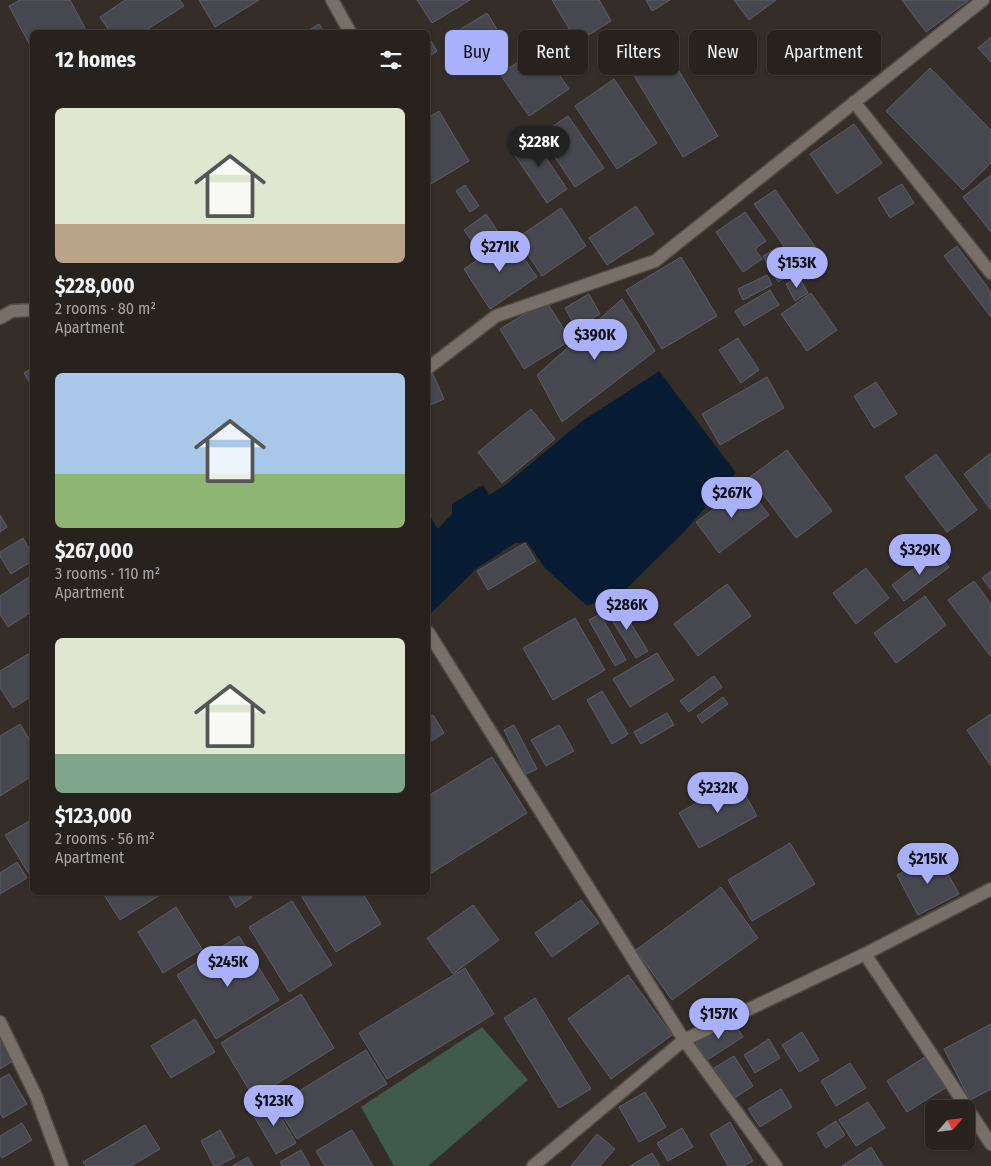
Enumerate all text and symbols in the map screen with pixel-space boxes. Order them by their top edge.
chip: Buy [445,30,508,75]
chip: Rent [518,30,588,75]
chip: Filters [598,30,679,75]
chip: New [689,30,757,75]
chip: Apartment [767,30,881,75]
icon: filters [377,46,405,74]
text: 12 homes [55,47,136,73]
pin: $228K [504,126,574,168]
text: $228K [519,132,559,151]
icon: home [185,141,275,231]
pin: $271K [465,230,535,273]
text: $271K [481,237,519,256]
pin: $153K [762,246,832,289]
text: $153K [778,253,816,272]
text: $228,000 [55,273,135,299]
text: 2 rooms · 80 m² [55,299,156,318]
text: Apartment [55,318,124,337]
pin: $390K [560,318,630,361]
text: $390K [574,325,616,344]
icon: home [185,406,275,496]
pin: $267K [697,476,767,519]
text: $267K [712,483,752,502]
pin: $329K [885,534,955,576]
text: $267,000 [55,538,133,564]
text: $329K [900,540,940,559]
text: 3 rooms · 110 m² [55,564,160,583]
text: Apartment [55,583,124,602]
pin: $286K [592,588,662,631]
text: $286K [606,595,648,614]
icon: home [185,671,275,761]
pin: $232K [683,772,753,814]
text: $232K [698,778,738,797]
text: $123,000 [55,803,132,829]
text: 2 rooms · 56 m² [55,829,155,848]
pin: $215K [893,842,963,885]
text: Apartment [55,848,124,867]
text: $215K [909,849,947,868]
pin: $245K [193,946,263,988]
text: $245K [208,952,248,971]
pin: $157K [684,998,754,1040]
text: $157K [700,1004,738,1023]
pin: $123K [239,1084,309,1127]
text: $123K [255,1091,293,1110]
north arrow [925,1100,975,1150]
map controls [925,1100,975,1150]

